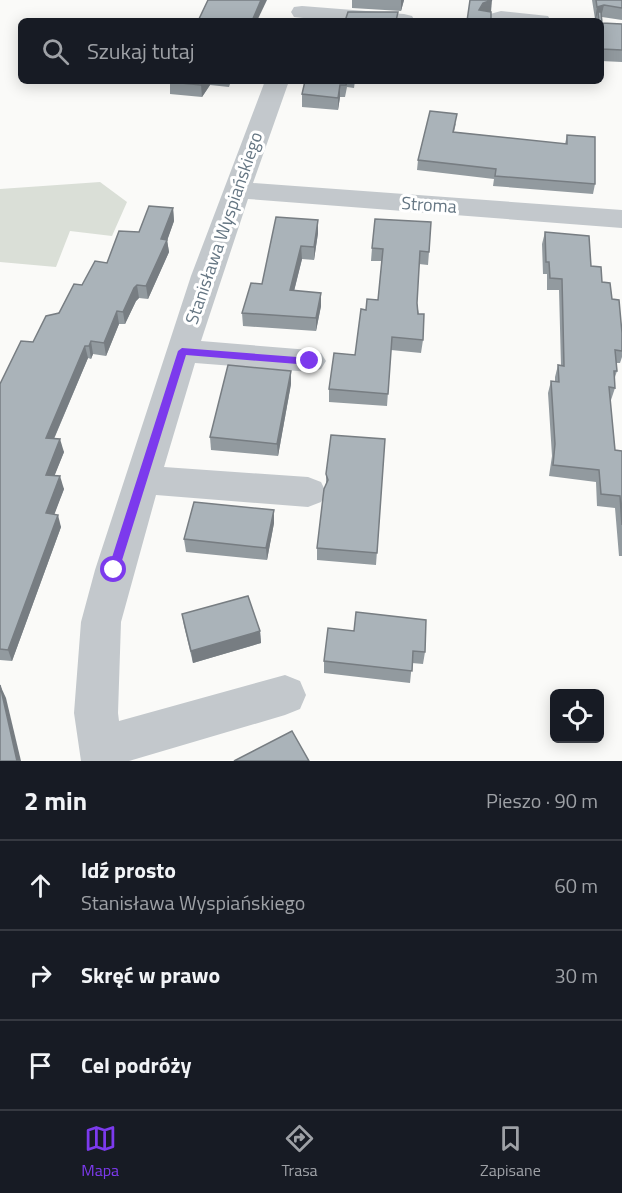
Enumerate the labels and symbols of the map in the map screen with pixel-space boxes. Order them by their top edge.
street label: Stanisława Wyspiańskiego [178,128,269,328]
street label: Stroma [400,189,458,220]
route end [296,347,322,373]
route start [100,556,126,582]

